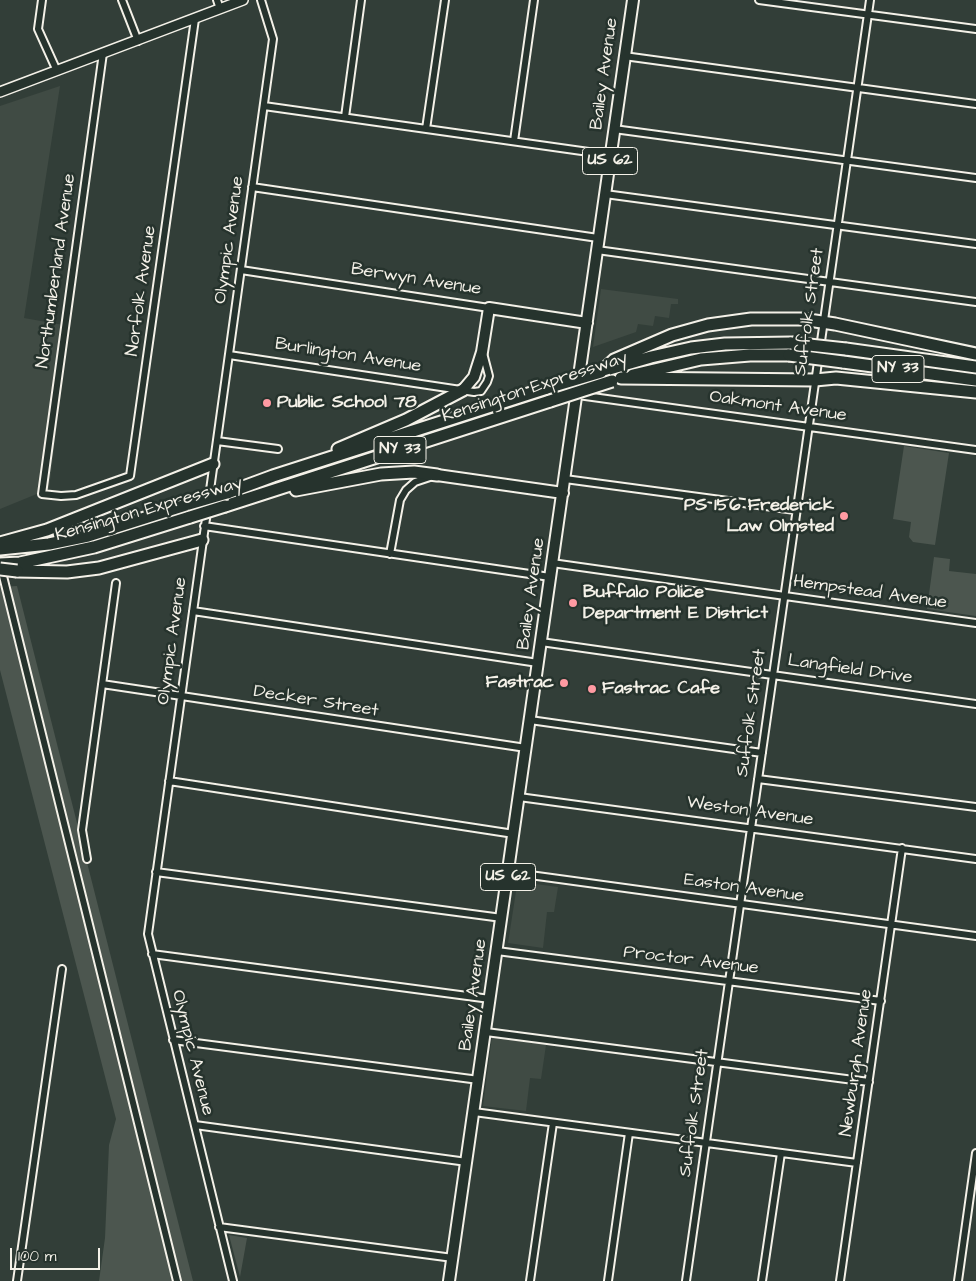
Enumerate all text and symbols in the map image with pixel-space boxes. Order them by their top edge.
street label: Bailey Avenue [586,17,624,131]
road number: US 62 [582,148,638,175]
street label: Northumberland Avenue [33,172,81,370]
street label: Olympic Avenue [210,175,250,305]
street label: Norfolk Avenue [122,224,162,358]
street label: Suffolk Street [790,247,830,377]
street label: Berwyn Avenue [349,259,483,301]
street label: Burlington Avenue [273,334,423,378]
street label: Kensington Expressway [440,348,630,428]
road number: NY 33 [872,356,924,382]
street label: Oakmont Avenue [708,387,848,427]
place label: Public School 78 [277,392,417,414]
marker: Public School 78 [261,397,273,409]
road number: NY 33 [374,436,426,464]
street label: Kensington Expressway [53,473,245,547]
place label: PS 156 Frederick Law Olmsted [684,495,834,538]
marker: PS 156 Frederick Law Olmsted [838,510,850,522]
street label: Bailey Avenue [513,537,551,651]
street label: Hempstead Avenue [792,572,948,614]
street label: Olympic Avenue [153,576,193,706]
place label: Buffalo Police Department E District [583,582,768,624]
marker: Buffalo Police Department E District [567,597,579,609]
street label: Suffolk Street [732,648,772,778]
street label: Langfield Drive [786,651,914,689]
place label: Fastrac [486,672,554,694]
marker: Fastrac [558,677,570,689]
place label: Fastrac Cafe [602,678,720,700]
street label: Decker Street [252,681,380,723]
marker: Fastrac Cafe [586,683,598,695]
street label: Weston Avenue [685,792,815,832]
road number: US 62 [480,864,536,890]
street label: Easton Avenue [683,870,805,908]
street label: Bailey Avenue [455,938,493,1052]
street label: Proctor Avenue [622,942,760,980]
street label: Olympic Avenue [166,988,218,1118]
street label: Newburgh Avenue [836,988,878,1138]
street label: Suffolk Street [675,1048,715,1178]
scale bar [12,1238,102,1270]
text: 100 m [18,1246,57,1267]

